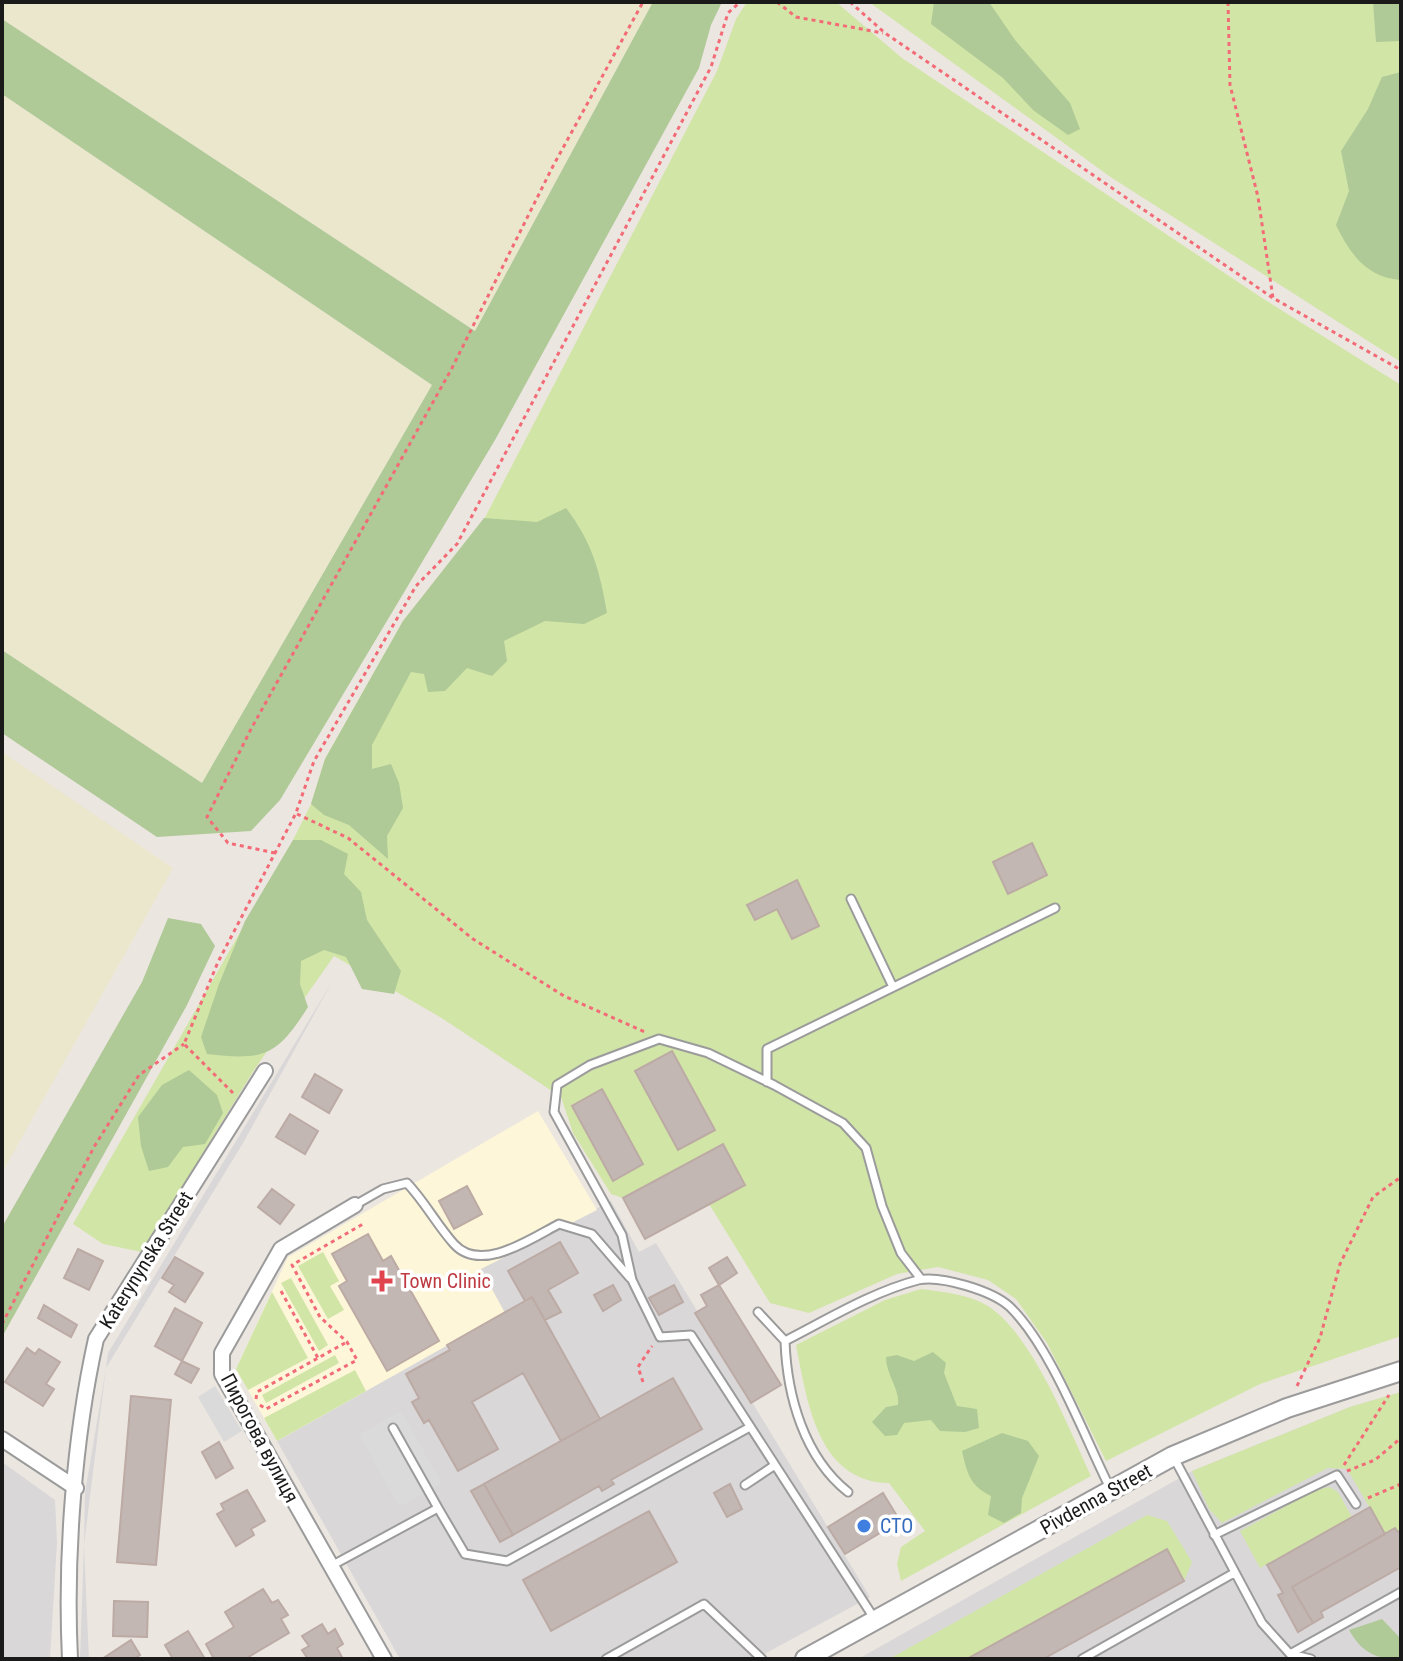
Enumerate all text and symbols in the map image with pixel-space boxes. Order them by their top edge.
street label: Katerynynska Street [94,1187,198,1333]
place label: Town Clinic [400,1269,491,1293]
marker: Town Clinic [371,1270,393,1292]
street label: Пирогова вулиця [216,1369,304,1507]
street label: Pivdenna Street [1036,1458,1156,1540]
place label: СТО [880,1514,913,1538]
marker: СТО [855,1517,873,1535]

